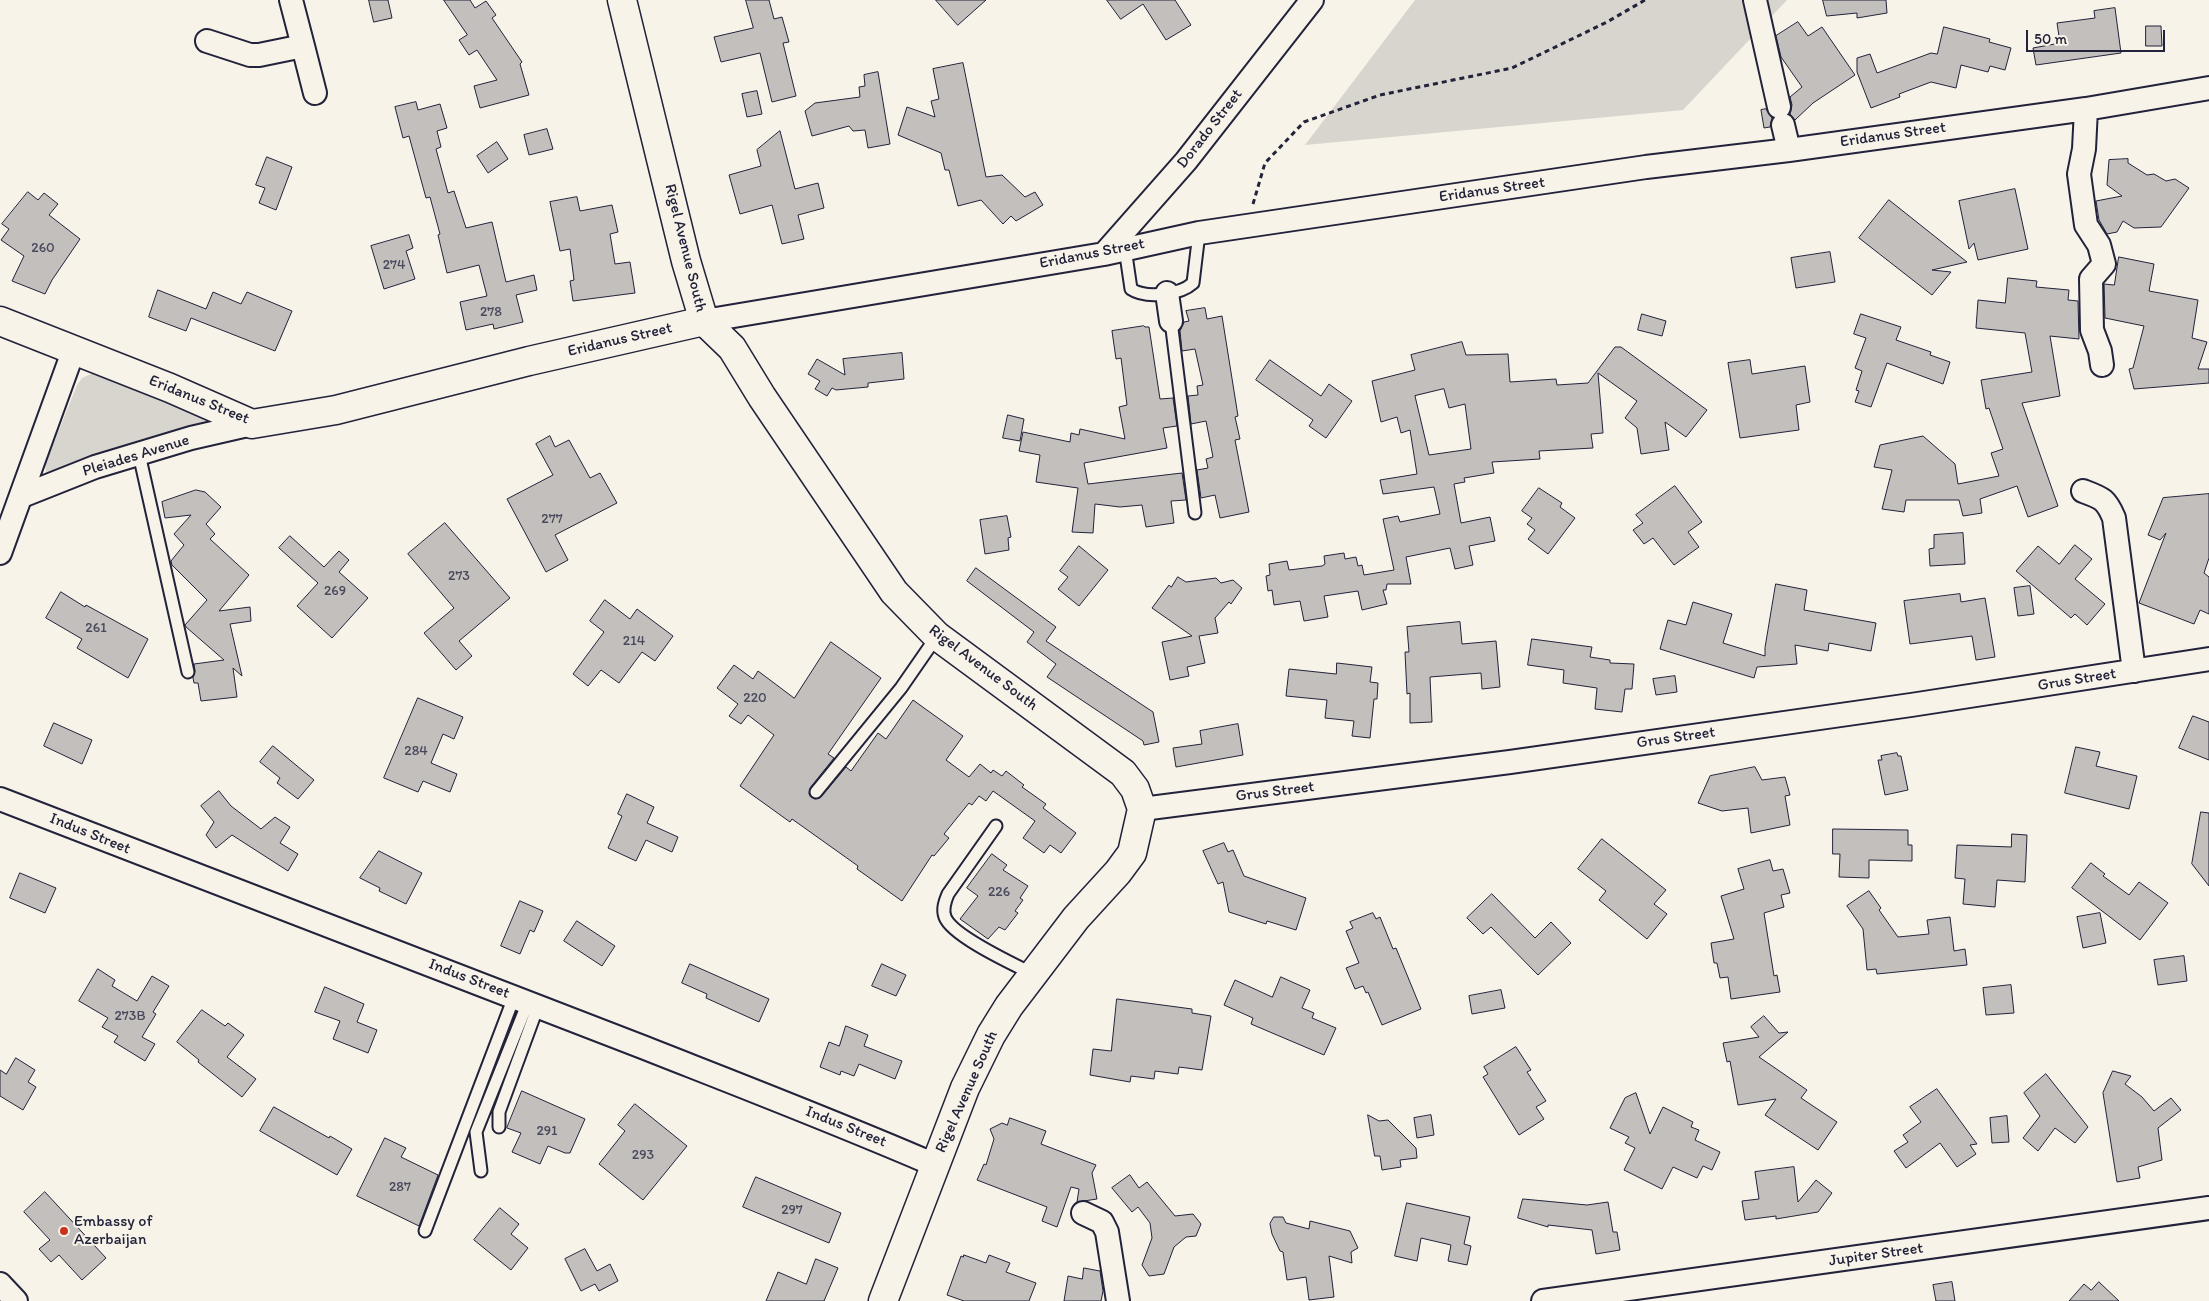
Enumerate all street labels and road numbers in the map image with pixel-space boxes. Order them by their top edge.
street label: Dorado Street [1173,85,1247,173]
street label: Eridanus Street [1839,118,1947,152]
street label: Eridanus Street [1438,173,1546,207]
street label: Rigel Avenue South [660,182,710,314]
street label: Eridanus Street [1038,234,1146,274]
street label: Eridanus Street [566,319,674,361]
street label: Eridanus Street [146,371,252,429]
street label: Pleiades Avenue [80,431,192,481]
street label: Rigel Avenue South [925,621,1041,715]
street label: Grus Street [2036,664,2118,696]
street label: Grus Street [1635,723,1717,753]
street label: Grus Street [1235,778,1315,806]
street label: Indus Street [47,809,133,859]
street label: Indus Street [426,955,512,1003]
street label: Rigel Avenue South [931,1028,1003,1156]
street label: Indus Street [803,1102,889,1152]
street label: Jupiter Street [1828,1239,1924,1271]

